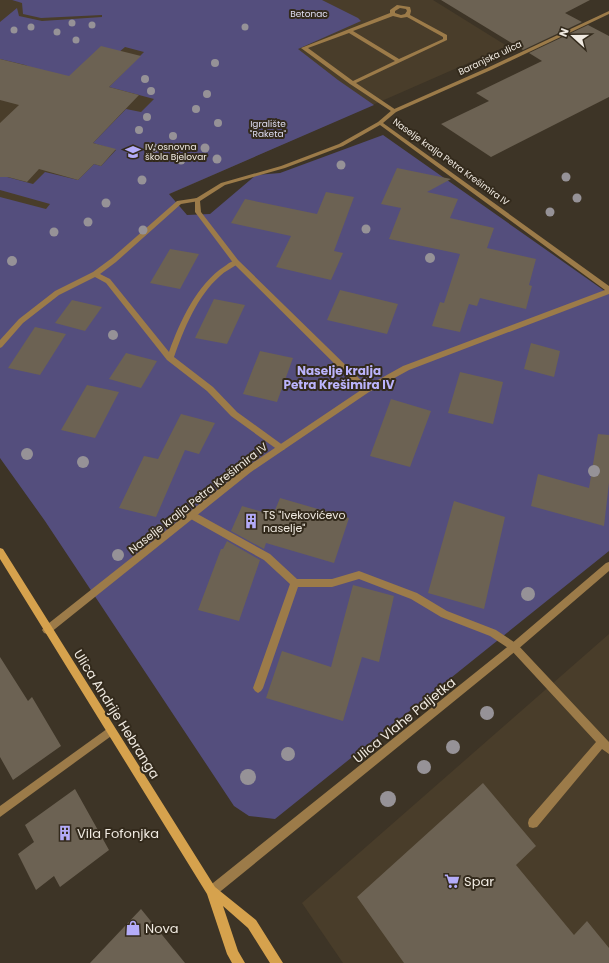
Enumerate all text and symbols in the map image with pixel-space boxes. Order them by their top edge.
park label: Betonac [290,8,328,20]
north arrow [553,16,593,56]
text: N [555,26,573,39]
street label: Baranjska ulica [456,38,524,78]
street label: Naselje kralja Petra Krešimira IV [390,116,512,208]
park label: Igralište "Raketa" [250,118,287,140]
place label: IV. osnovna škola Bjelovar [145,141,207,163]
school or university icon: IV. osnovna škola Bjelovar [124,143,142,161]
district label: Naselje kralja Petra Krešimira IV [283,362,395,393]
street label: Naselje kralja Petra Krešimira IV [125,438,271,557]
place label: TS "Ivekovićevo naselje" [263,507,346,536]
building icon: TS "Ivekovićevo naselje" [242,512,260,530]
street label: Ulica Andrije Hebranga [69,646,164,783]
street label: Ulica Vlahe Paljetka [349,673,460,768]
building icon: Vila Fofonjka [56,824,74,842]
place label: Vila Fofonjka [77,824,159,843]
supermarket icon: Spar [443,872,461,890]
place label: Spar [464,872,494,891]
shop icon: Nova [124,919,142,937]
place label: Nova [145,919,179,938]

